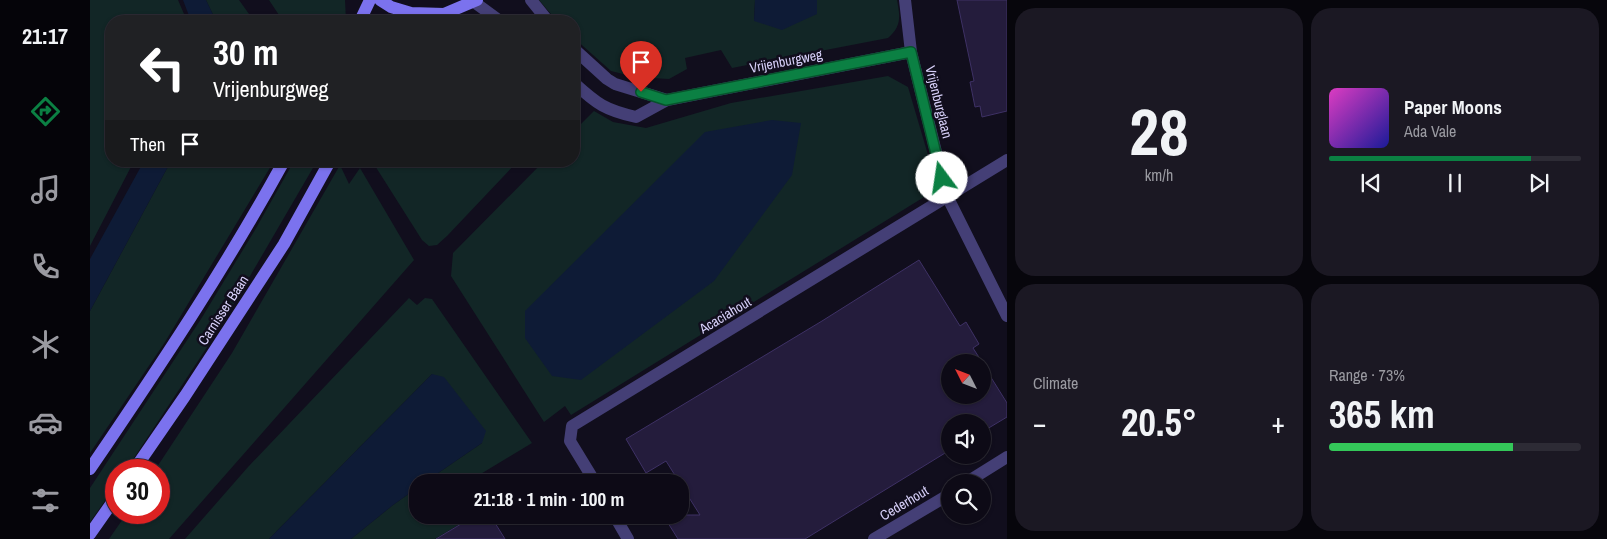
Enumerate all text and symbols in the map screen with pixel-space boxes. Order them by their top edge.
text: 21:17 [22,21,68,51]
text: 30 m [213,29,278,76]
icon: left [130,35,195,100]
pin [620,41,662,92]
street label: Vrijenburgweg [748,45,824,77]
icon: arrive [627,48,655,76]
street label: Vrijenburglaan [921,64,957,140]
text: Vrijenburgweg [213,74,329,104]
text: 28 [1129,88,1189,175]
icon: directions [28,94,63,129]
text: Paper Moons [1404,94,1502,120]
text: Ada Vale [1404,120,1456,142]
icon: arrive [176,130,204,158]
text: Then [130,131,166,157]
position arrow [915,151,967,203]
text: km/h [1145,164,1173,186]
icon: previous [1357,169,1385,197]
icon: pause [1441,169,1469,197]
icon: next [1525,169,1553,197]
icon: music [28,172,63,207]
icon: phone [28,249,63,284]
street label: Carnisser Baan [194,272,252,348]
street label: Acaciahout [695,292,754,338]
icon: climate [28,327,63,362]
north arrow [941,354,991,404]
map controls [941,354,991,524]
text: Range · 73% [1329,364,1405,386]
text: Climate [1033,372,1078,394]
text: 365 km [1329,389,1435,440]
text: 20.5° [1121,397,1197,448]
text: − [1033,404,1046,442]
text: + [1272,404,1285,442]
icon: car [28,405,63,440]
button: sound [941,414,991,464]
speed limit sign: 30 [105,459,170,524]
button: search [941,474,991,524]
street label: Cederhout [876,481,932,525]
icon: filters [28,483,63,518]
text: 21:18 · 1 min · 100 m [474,486,624,512]

